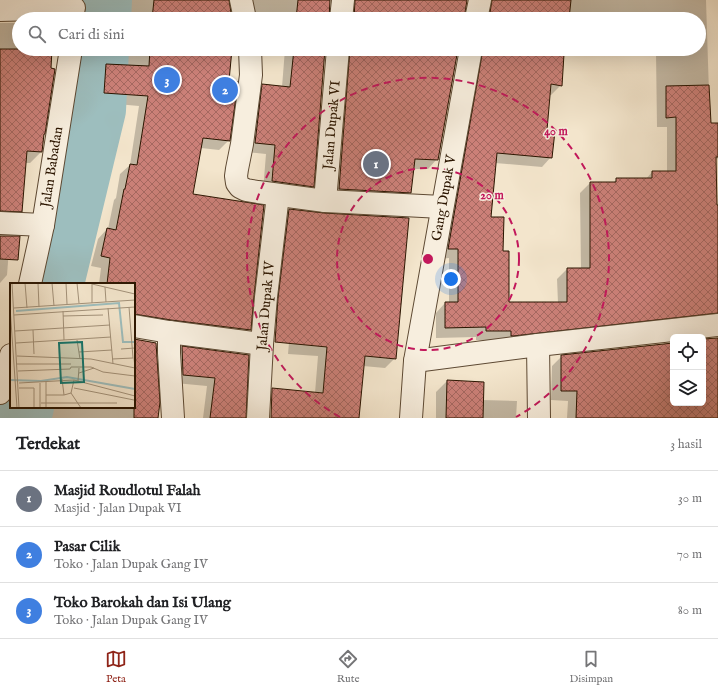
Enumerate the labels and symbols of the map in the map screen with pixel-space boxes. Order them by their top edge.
pin: 3 [154,65,180,95]
pin: 2 [212,75,238,105]
street label: Jalan Dupak VI [319,80,345,172]
text: 40 m [544,124,569,139]
street label: Jalan Babadan [36,125,67,211]
pin: 1 [363,149,389,179]
street label: Gang Dupak V [428,153,461,242]
text: 20 m [480,188,504,203]
centre of rings [421,252,435,266]
street label: Jalan Dupak IV [253,260,279,353]
your location [441,269,461,289]
inset map [10,283,135,408]

